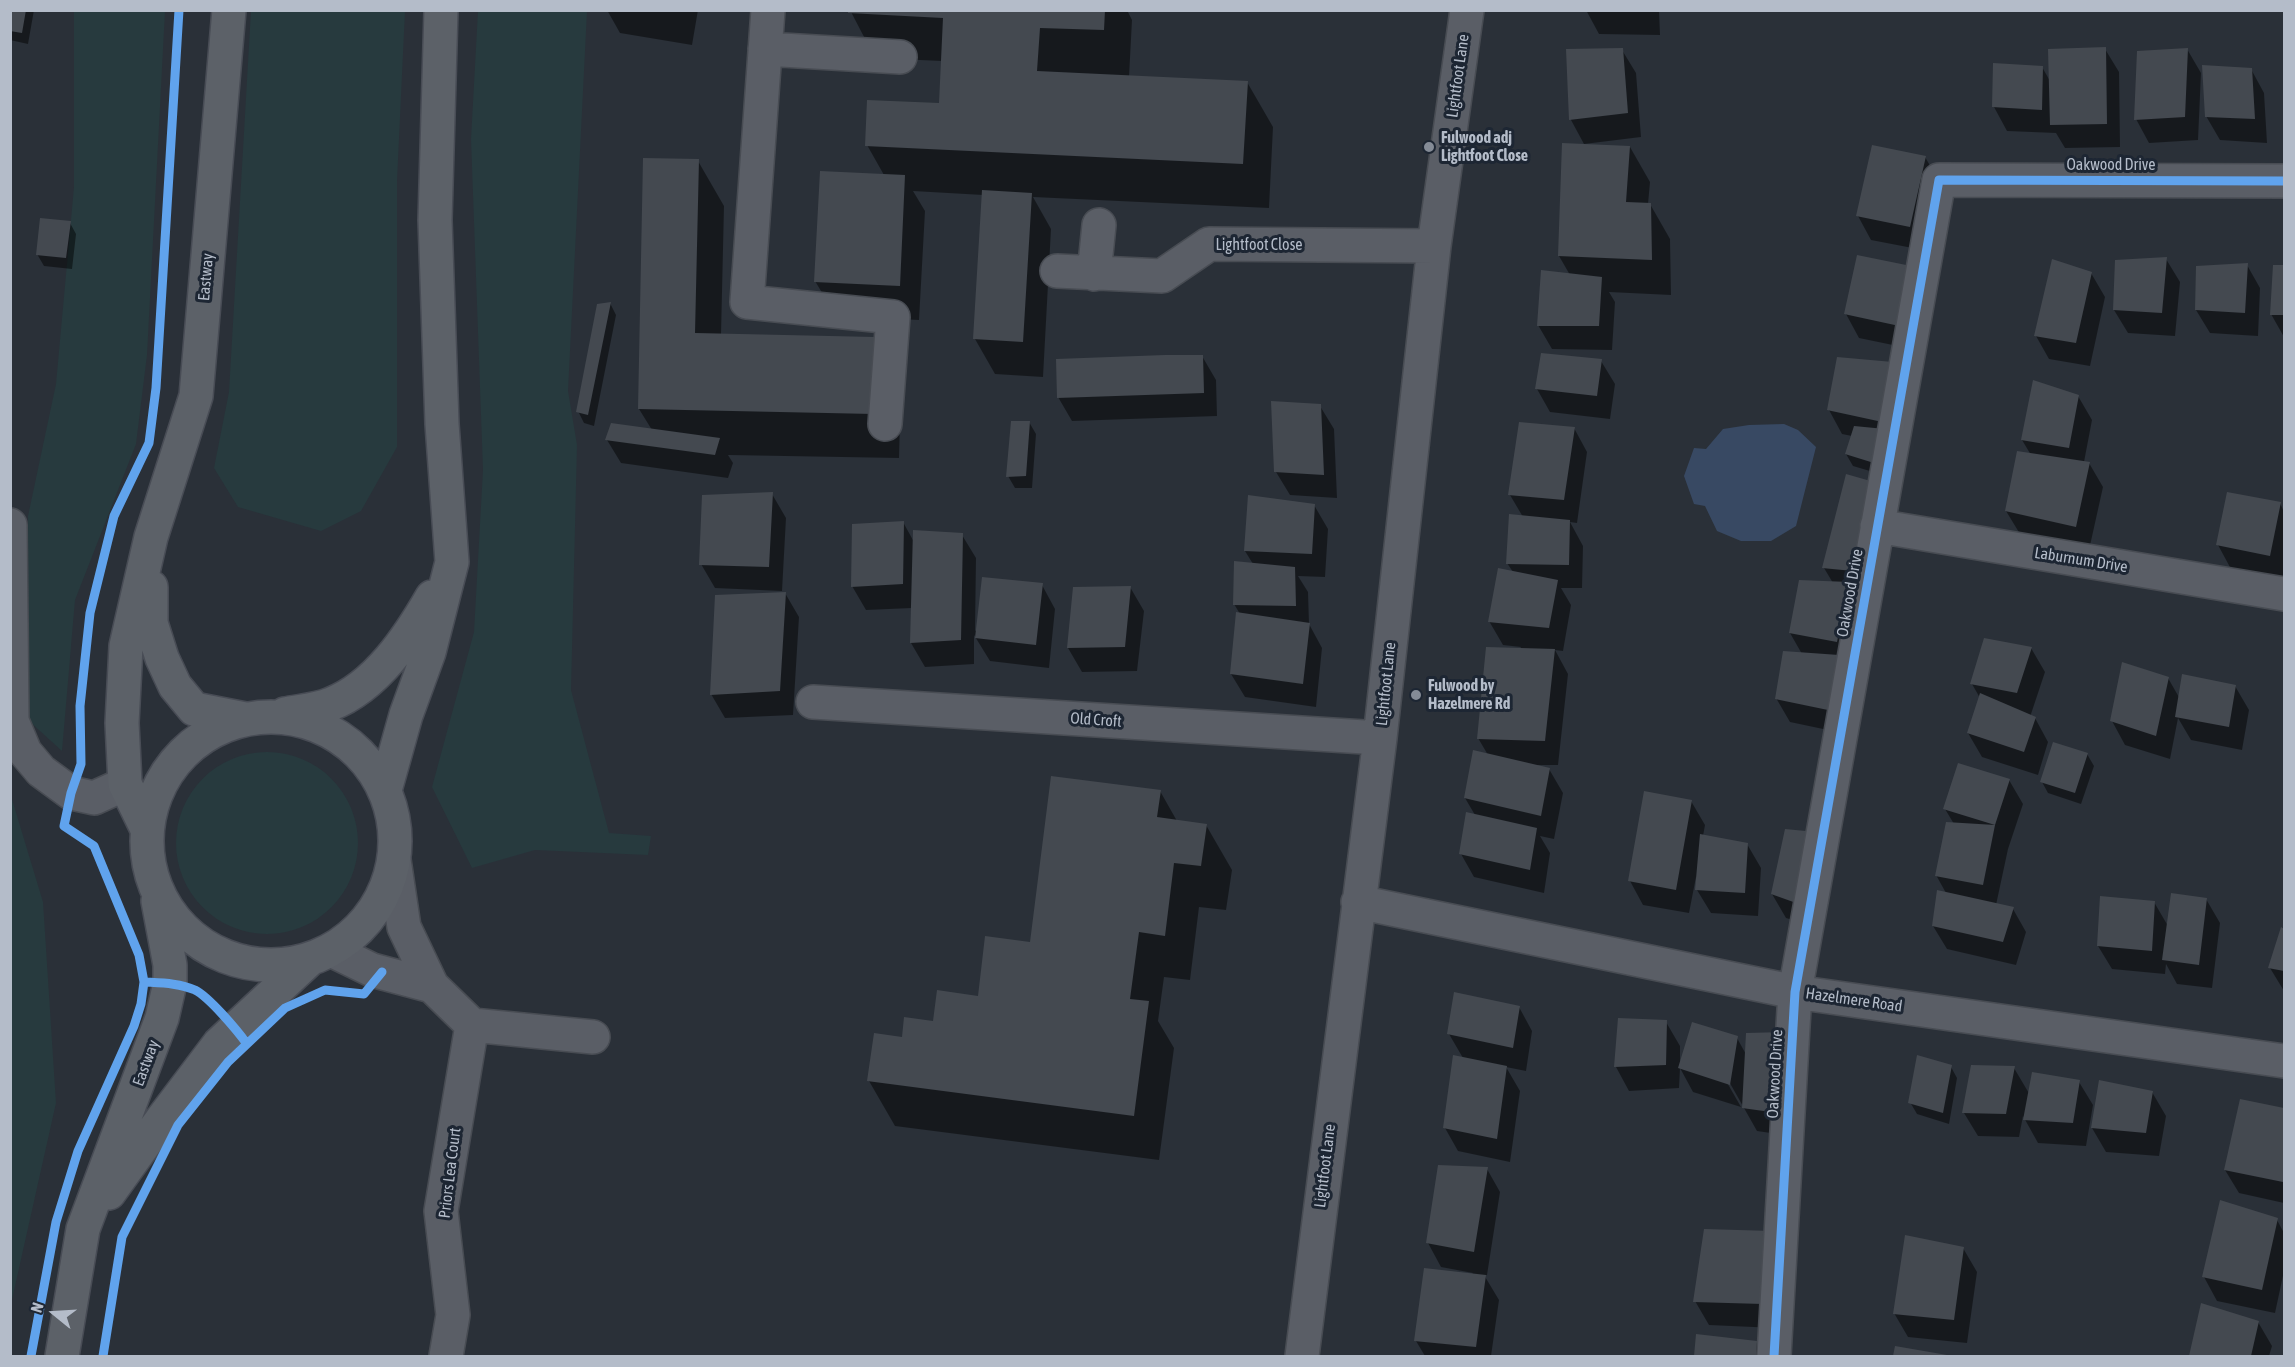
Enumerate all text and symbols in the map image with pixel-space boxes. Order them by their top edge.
street label: Lightfoot Lane [1443,33,1473,119]
place label: Fulwood adj Lightfoot Close [1441,128,1528,166]
marker: Fulwood adj Lightfoot Close [1422,140,1436,154]
street label: Oakwood Drive [2066,155,2156,175]
street label: Lightfoot Close [1215,235,1303,255]
street label: Eastway [194,252,218,302]
street label: Laburnum Drive [2033,543,2129,577]
street label: Oakwood Drive [1833,547,1867,639]
street label: Lightfoot Lane [1372,641,1400,727]
place label: Fulwood by Hazelmere Rd [1428,676,1510,714]
marker: Fulwood by Hazelmere Rd [1409,688,1423,702]
street label: Old Croft [1070,709,1122,731]
street label: Hazelmere Road [1804,984,1904,1016]
street label: Oakwood Drive [1763,1029,1787,1119]
street label: Eastway [129,1037,163,1089]
street label: Lightfoot Lane [1310,1123,1340,1209]
street label: Priors Lea Court [435,1127,465,1219]
north arrow [24,1283,84,1343]
text: N [27,1300,47,1315]

